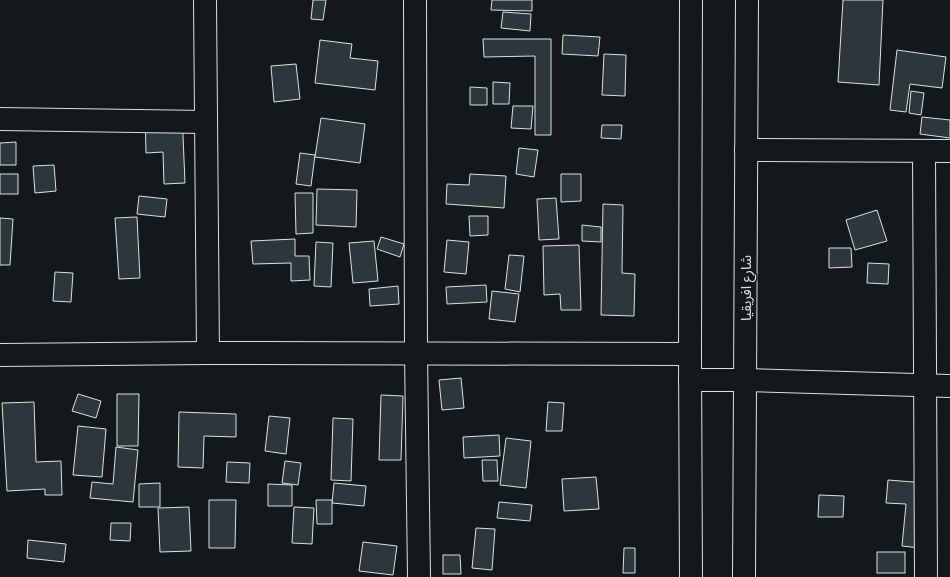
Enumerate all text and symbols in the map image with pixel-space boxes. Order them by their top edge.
street label: شارع افريقيا [737,255,757,321]

